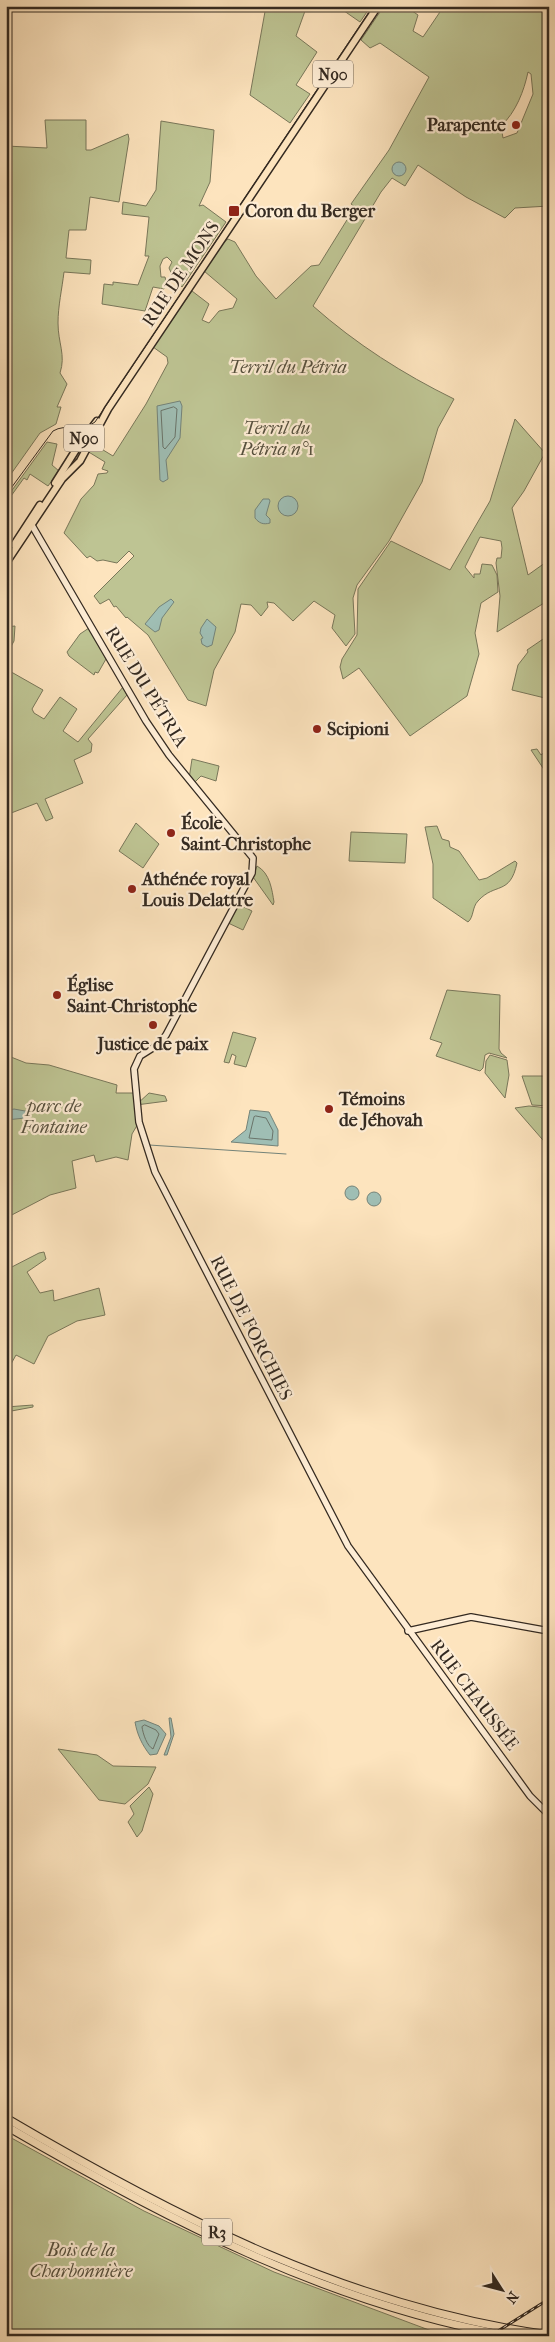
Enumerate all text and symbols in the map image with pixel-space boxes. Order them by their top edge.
road number: N90 [313,61,353,88]
place label: Parapente [427,115,506,136]
marker: Parapente [510,119,522,131]
place label: Coron du Berger [245,201,375,222]
marker: Coron du Berger [227,204,241,218]
street label: RUE DE MONS [138,217,224,331]
park label: Terril du Pétria [229,357,347,378]
park label: Terril du Pétria n°1 [239,418,314,460]
road number: N90 [64,424,104,452]
street label: RUE DU PÉTRIA [100,622,193,751]
place label: Scipioni [327,719,390,740]
marker: Scipioni [311,723,323,735]
place label: École Saint-Christophe [181,811,311,855]
marker: École Saint-Christophe [165,827,177,839]
place label: Athénée royal Louis Delattre [141,869,253,911]
marker: Athénée royal Louis Delattre [126,883,138,895]
place label: Église Saint-Christophe [67,973,197,1017]
marker: Église Saint-Christophe [51,989,63,1001]
marker: Justice de paix [147,1019,159,1031]
place label: Justice de paix [96,1034,209,1055]
place label: Témoins de Jéhovah [338,1089,424,1131]
park label: parc de Fontaine [20,1096,88,1138]
marker: Témoins de Jéhovah [323,1103,335,1115]
street label: RUE DE FORCHIES [205,1252,297,1404]
street label: RUE CHAUSSÉE [425,1635,523,1755]
road number: R3 [202,2218,232,2246]
park label: Bois de la Charbonnière [30,2240,133,2282]
north arrow [478,2264,528,2314]
text: N [502,2288,522,2307]

